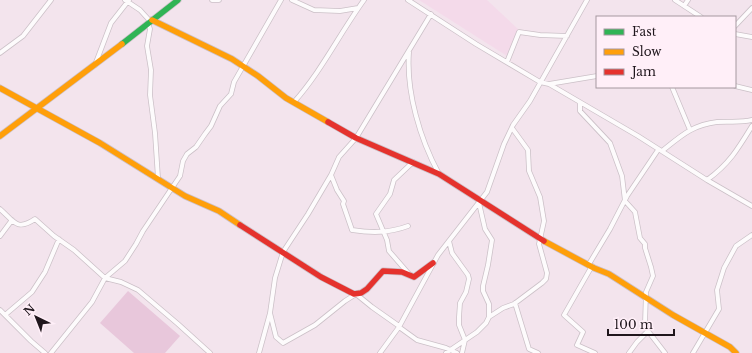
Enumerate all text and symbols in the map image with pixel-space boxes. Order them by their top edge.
legend [596,16,736,88]
text: Fast [632,24,657,39]
text: Slow [632,44,662,59]
text: Jam [630,64,656,79]
north arrow [16,297,56,337]
text: N [21,301,38,318]
scale bar [608,311,674,337]
text: 100 m [614,317,653,332]

